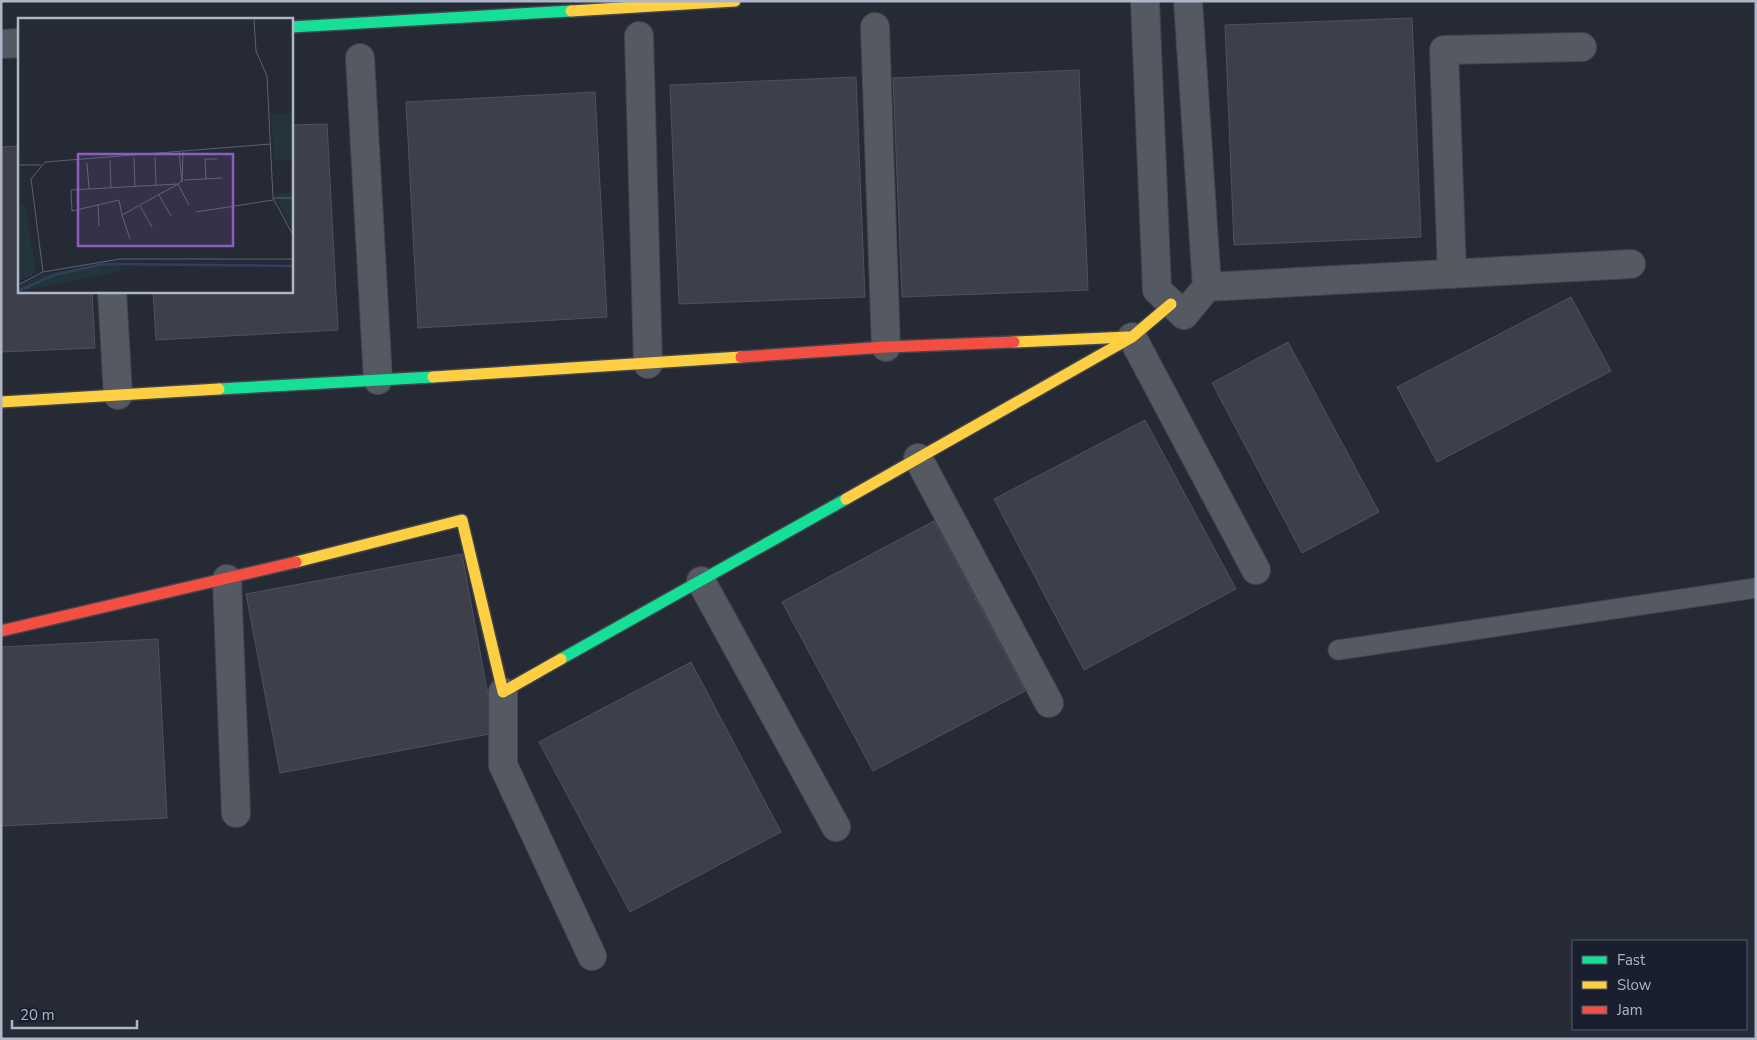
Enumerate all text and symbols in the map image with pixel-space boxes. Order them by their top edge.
inset map [18,18,292,292]
legend [1572,940,1747,1030]
text: Fast [1617,950,1646,970]
text: Slow [1617,975,1652,995]
scale bar [12,998,138,1030]
text: Jam [1616,1000,1643,1020]
text: 20 m [20,1005,55,1025]

